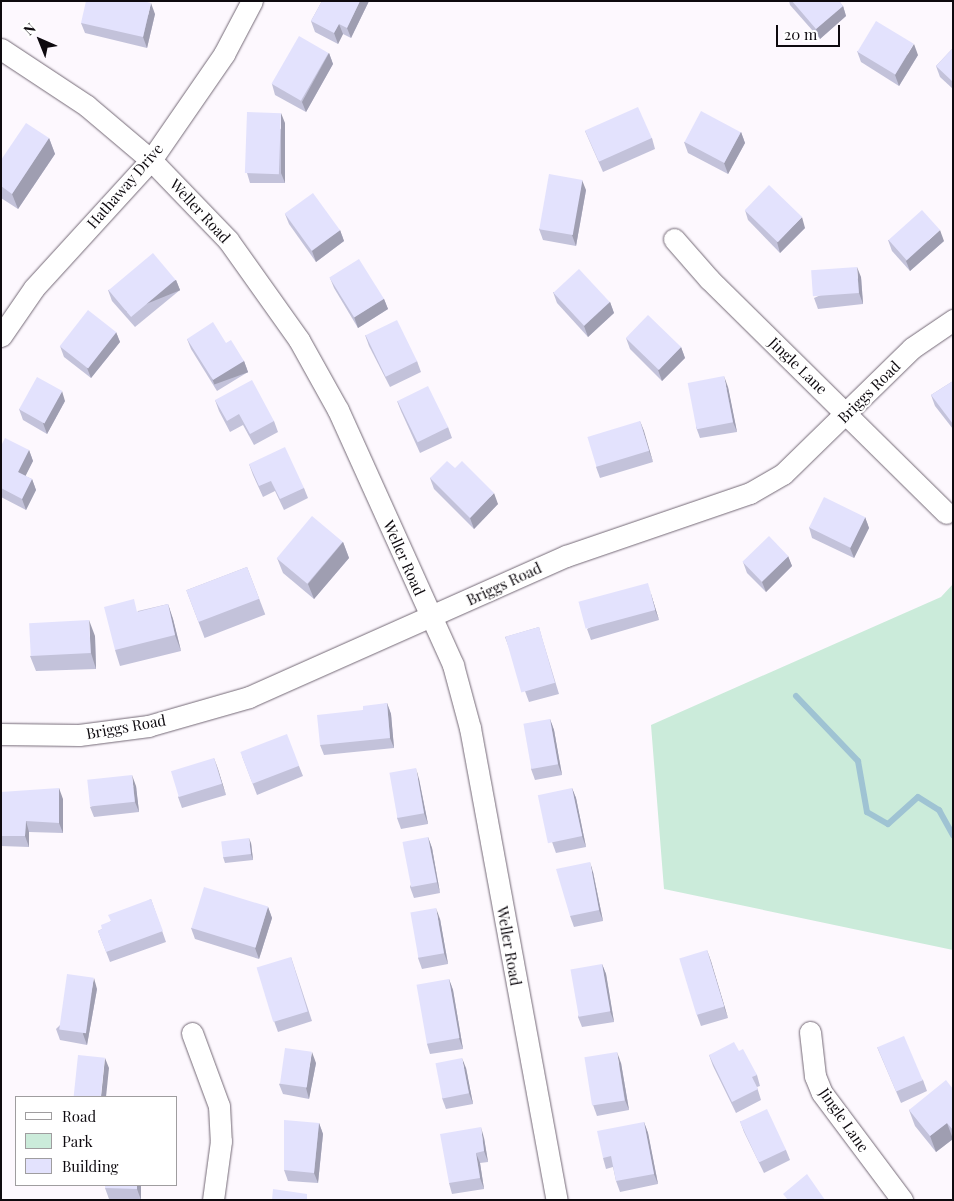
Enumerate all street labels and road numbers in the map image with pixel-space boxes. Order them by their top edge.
street label: Hathaway Drive [83,140,167,232]
street label: Weller Road [166,175,234,247]
street label: Jingle Lane [765,334,831,398]
street label: Briggs Road [834,357,904,427]
street label: Weller Road [379,517,429,599]
street label: Briggs Road [464,559,544,609]
street label: Briggs Road [85,711,167,743]
street label: Weller Road [493,905,525,987]
street label: Jingle Lane [815,1084,873,1156]

